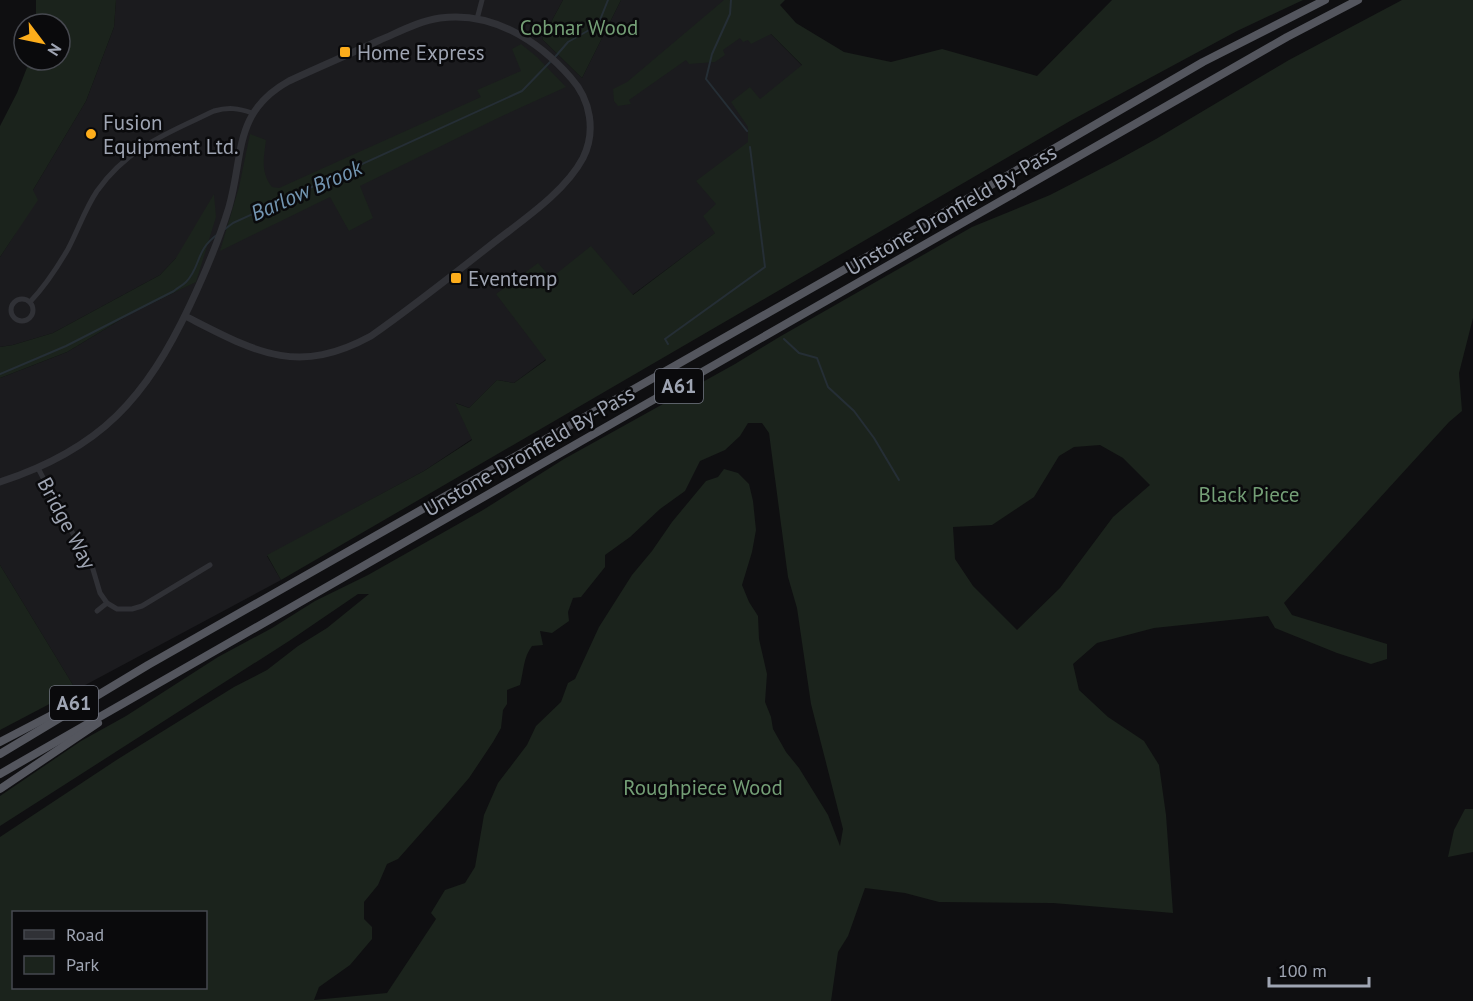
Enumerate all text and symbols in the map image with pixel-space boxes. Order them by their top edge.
north arrow [12,12,72,72]
park label: Cobnar Wood [520,14,638,41]
place label: Home Express [357,39,485,66]
text: N [43,40,66,60]
marker: Home Express [338,45,352,59]
place label: Fusion Equipment Ltd. [103,109,239,160]
marker: Fusion Equipment Ltd. [84,127,98,141]
street label: Unstone-Dronfield By-Pass [841,138,1061,282]
water label: Barlow Brook [246,153,367,227]
place label: Eventemp [468,265,557,292]
marker: Eventemp [449,271,463,285]
road number: A61 [655,369,703,403]
street label: Unstone-Dronfield By-Pass [419,379,639,523]
street label: Bridge Way [32,472,103,574]
park label: Black Piece [1199,481,1299,508]
road number: A61 [50,686,98,720]
park label: Roughpiece Wood [623,774,783,801]
legend [12,911,207,989]
text: Road [66,923,104,946]
scale bar [1269,950,1370,988]
text: Park [66,953,99,976]
text: 100 m [1278,959,1327,982]

